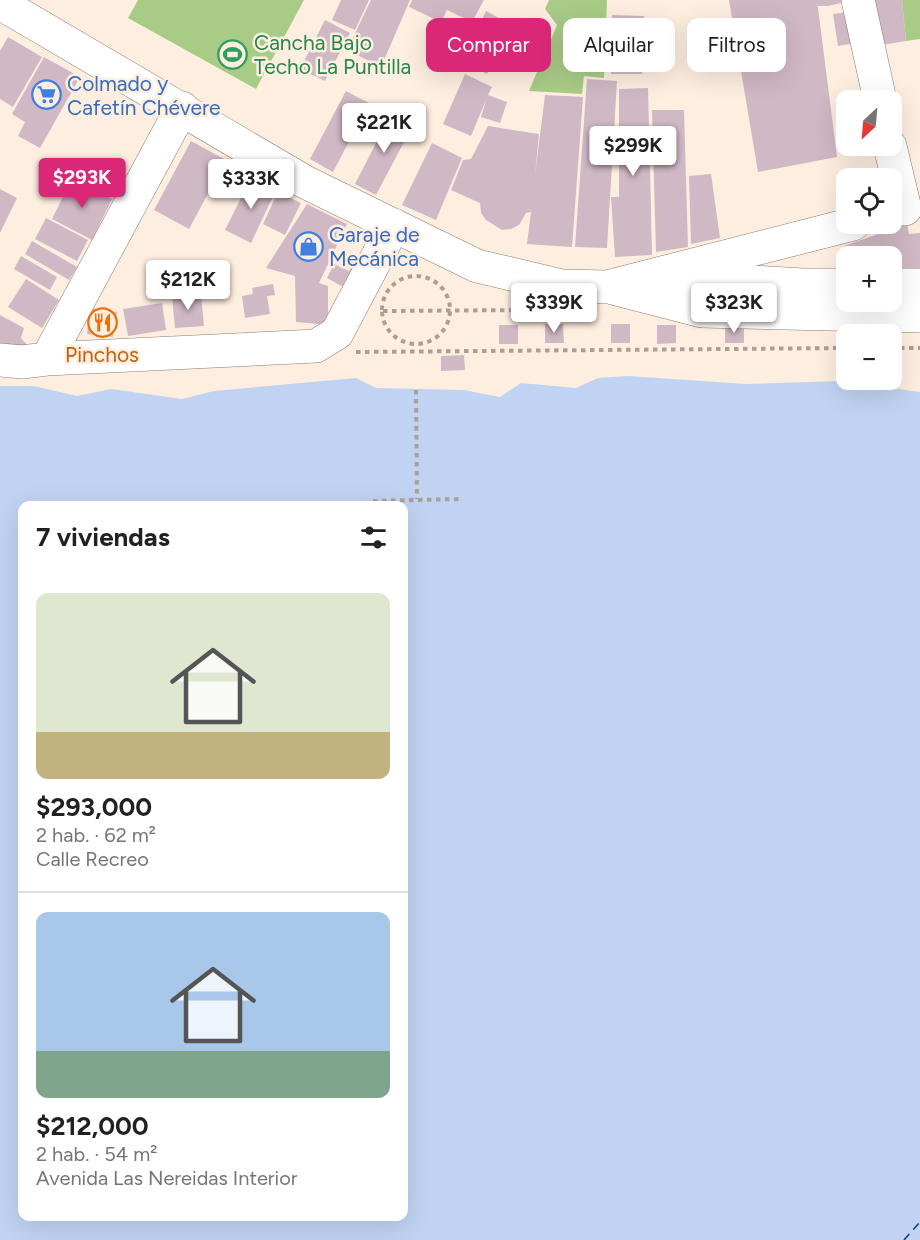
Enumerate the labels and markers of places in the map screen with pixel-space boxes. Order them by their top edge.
place label: Cancha Bajo Techo La Puntilla [254,30,411,79]
sports icon: Cancha Bajo Techo La Puntilla [217,38,249,70]
place label: Colmado y Cafetín Chévere [67,71,220,120]
supermarket icon: Colmado y Cafetín Chévere [30,79,62,111]
pin: $221K [342,103,426,154]
pin: $299K [591,126,675,177]
pin: $293K [40,158,124,209]
pin: $333K [209,159,293,210]
place label: Garaje de Mecánica [329,222,420,271]
shop icon: Garaje de Mecánica [292,230,324,262]
pin: $212K [146,260,230,311]
pin: $339K [512,283,596,334]
pin: $323K [692,283,776,334]
restaurant icon: Pinchos [86,307,118,339]
place label: Pinchos [65,342,139,367]

